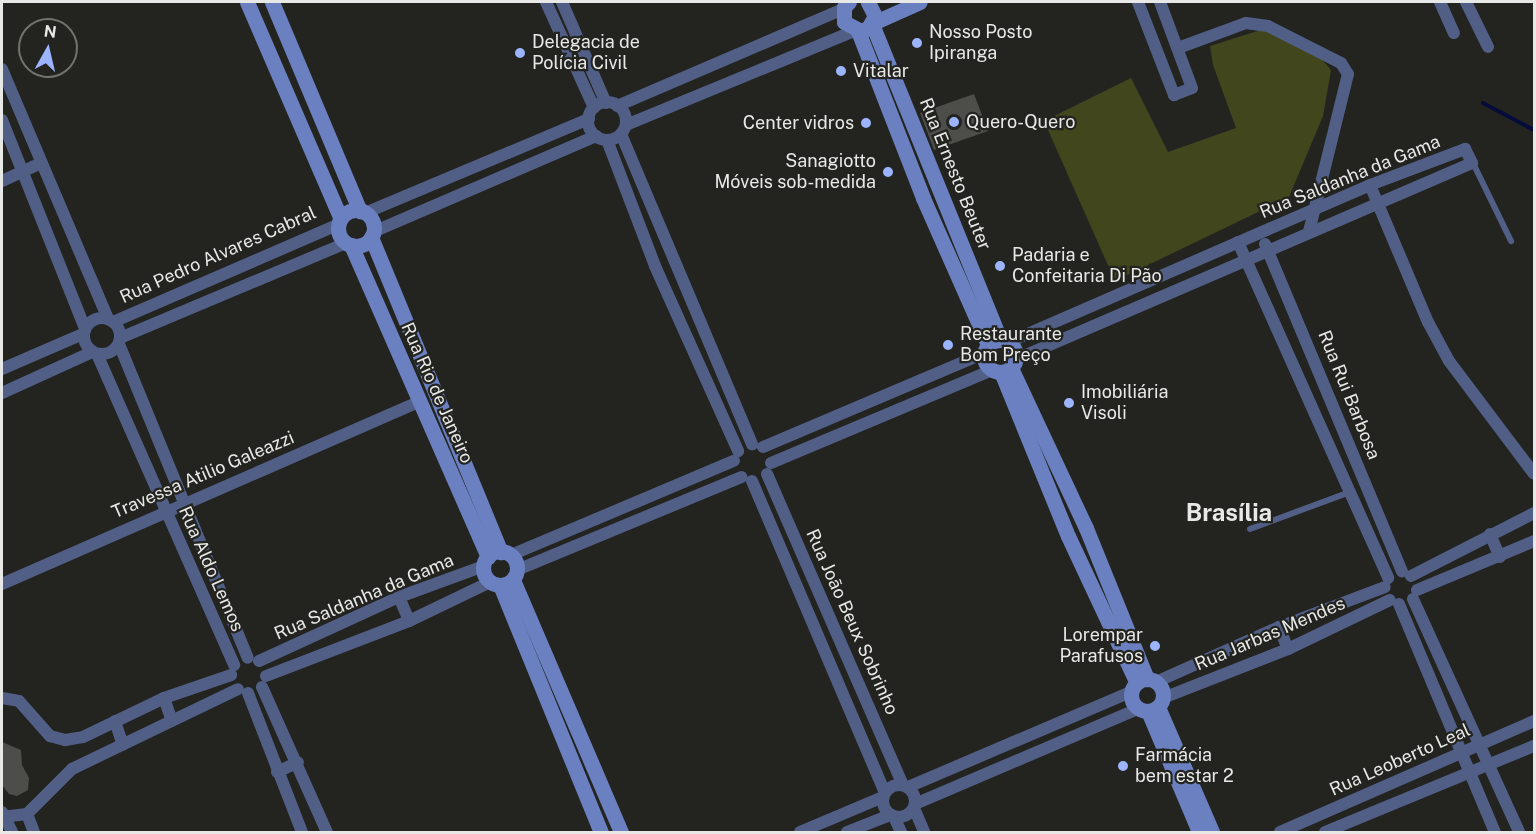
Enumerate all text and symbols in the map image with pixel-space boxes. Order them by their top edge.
north arrow [18,18,78,78]
text: N [43,21,58,42]
place label: Nosso Posto Ipiranga [929,22,1033,64]
place label: Delegacia de Polícia Civil [532,32,640,74]
marker: Nosso Posto Ipiranga [910,36,924,50]
marker: Delegacia de Polícia Civil [513,46,527,60]
place label: Vitalar [853,60,909,82]
marker: Vitalar [834,64,848,78]
street label: Rua Ernesto Beuter [915,95,995,253]
place label: Quero-Quero [966,111,1075,133]
place label: Center vidros [743,112,854,134]
marker: Quero-Quero [947,115,961,129]
marker: Center vidros [859,116,873,130]
street label: Rua Saldanha da Gama [1256,131,1444,223]
place label: Sanagiotto Móveis sob-medida [714,151,876,194]
marker: Sanagiotto Móveis sob-medida [881,165,895,179]
street label: Rua Pedro Alvares Cabral [116,202,320,308]
place label: Padaria e Confeitaria Di Pão [1012,245,1162,288]
marker: Padaria e Confeitaria Di Pão [993,259,1007,273]
street label: Rua Rio de Janeiro [396,319,478,467]
place label: Restaurante Bom Preço [960,324,1062,366]
street label: Rua Rui Barbosa [1313,327,1385,463]
marker: Restaurante Bom Preço [941,338,955,352]
place label: Imobiliária Visoli [1081,382,1168,424]
marker: Imobiliária Visoli [1062,396,1076,410]
street label: Travessa Atilio Galeazzi [109,427,297,523]
district label: Brasília [1186,499,1272,527]
street label: Rua Aldo Lemos [174,503,248,635]
street label: Rua João Beux Sobrinho [801,526,903,718]
street label: Rua Saldanha da Gama [271,549,457,645]
street label: Rua Jarbas Mendes [1192,593,1348,675]
place label: Lorempar Parafusos [1059,625,1143,668]
marker: Lorempar Parafusos [1148,639,1162,653]
street label: Rua Leoberto Leal [1326,719,1474,801]
place label: Farmácia bem estar 2 [1135,745,1234,788]
marker: Farmácia bem estar 2 [1116,759,1130,773]

